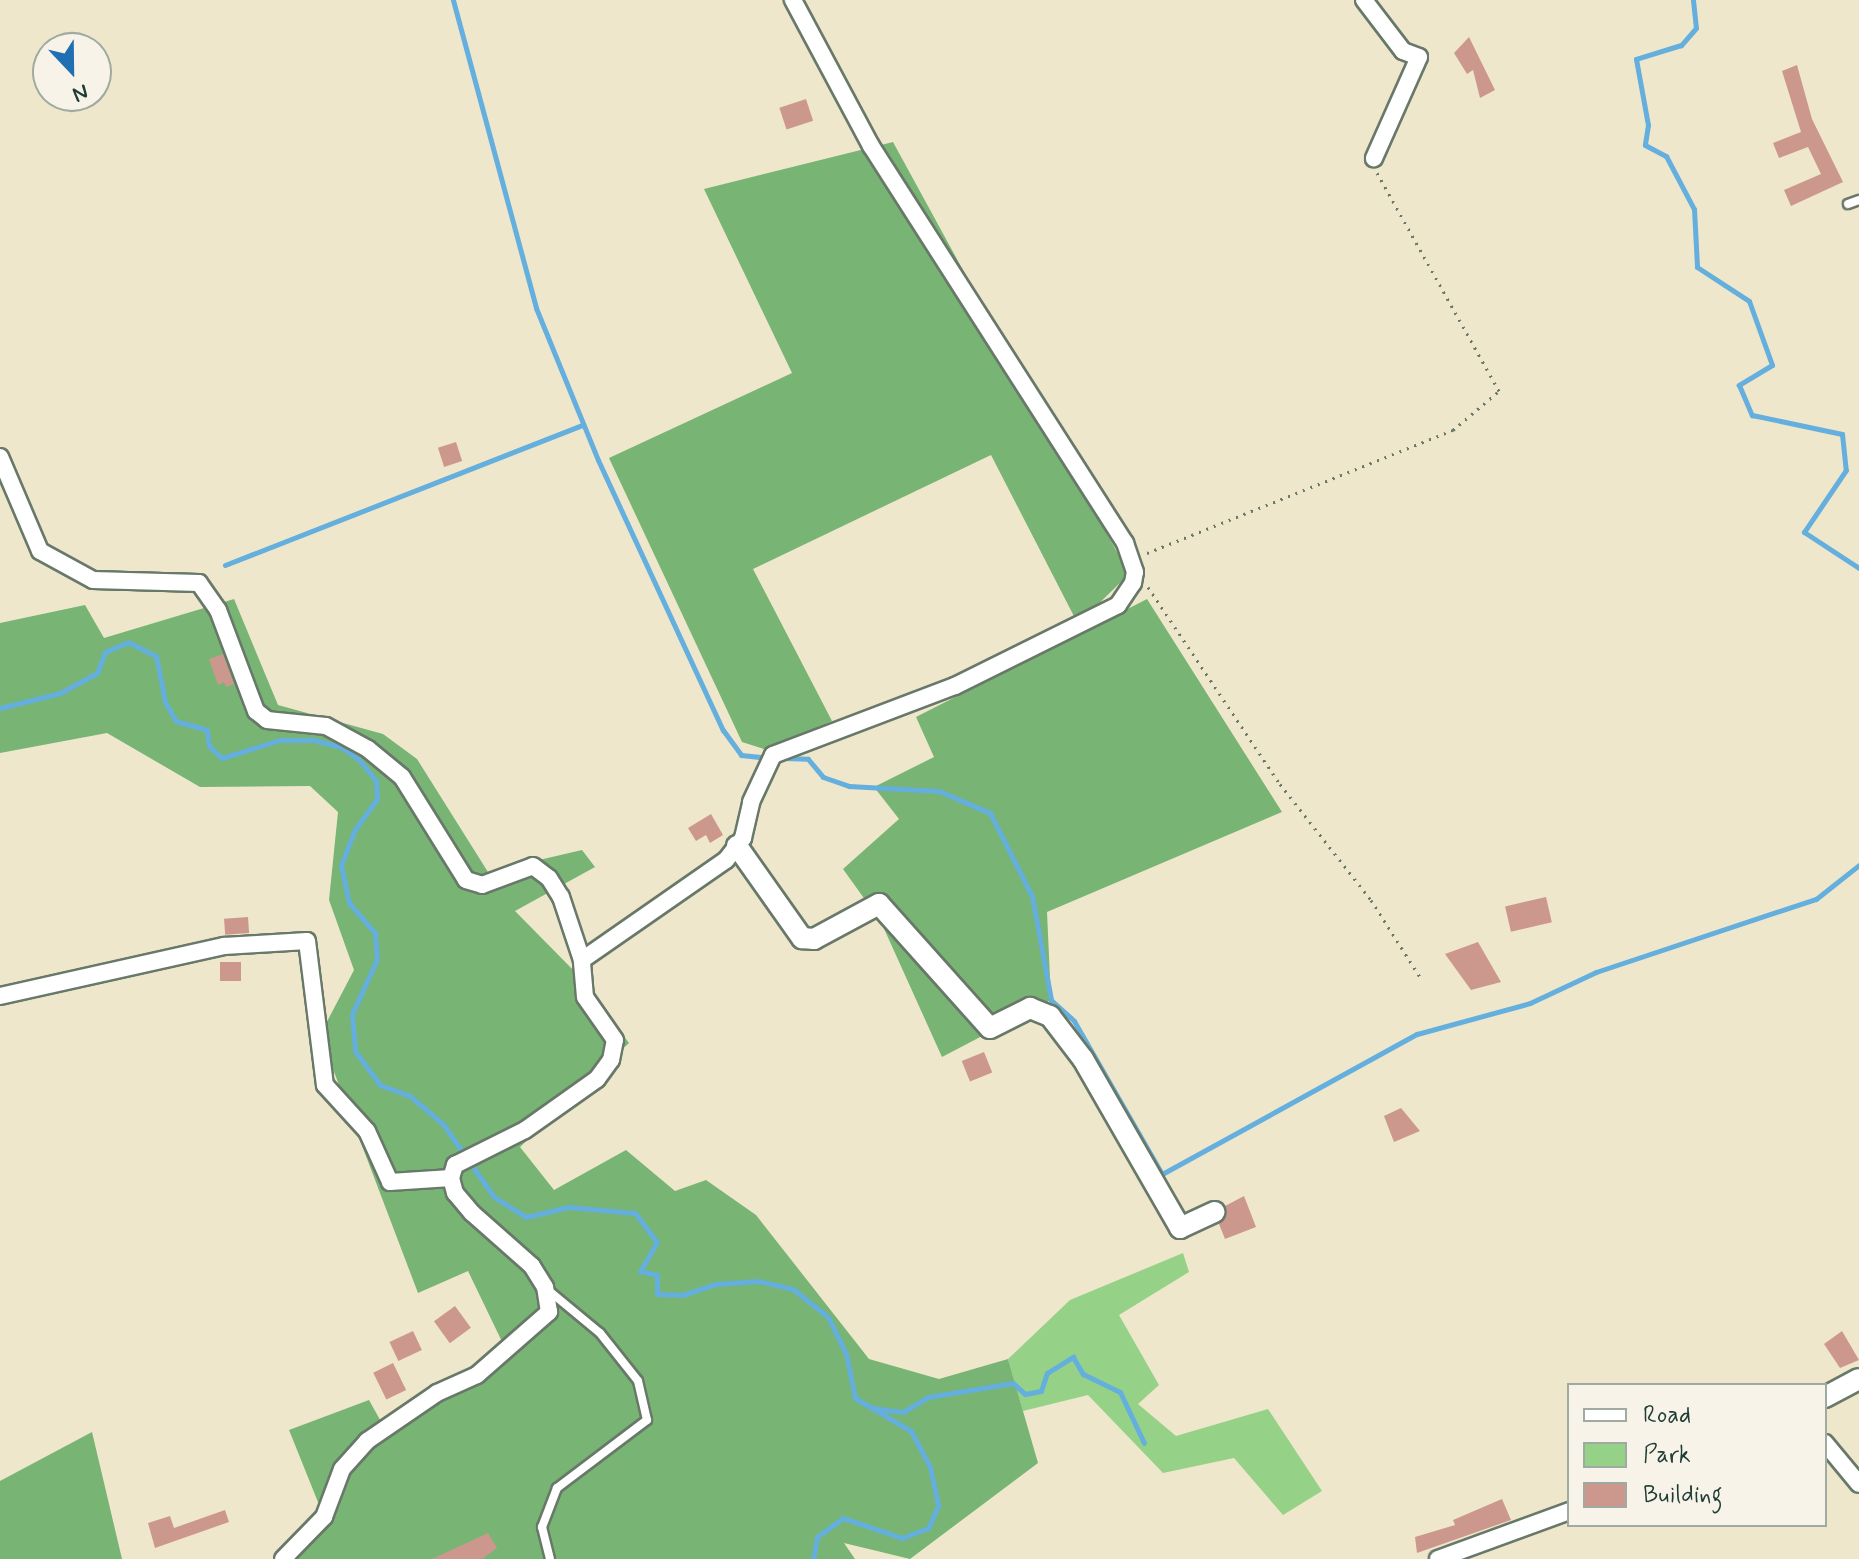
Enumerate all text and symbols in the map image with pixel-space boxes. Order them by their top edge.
north arrow [32,32,112,112]
text: N [68,77,92,108]
legend [1567,1383,1827,1527]
text: Road [1643,1400,1691,1431]
text: Park [1643,1440,1691,1471]
text: Building [1643,1480,1723,1511]

